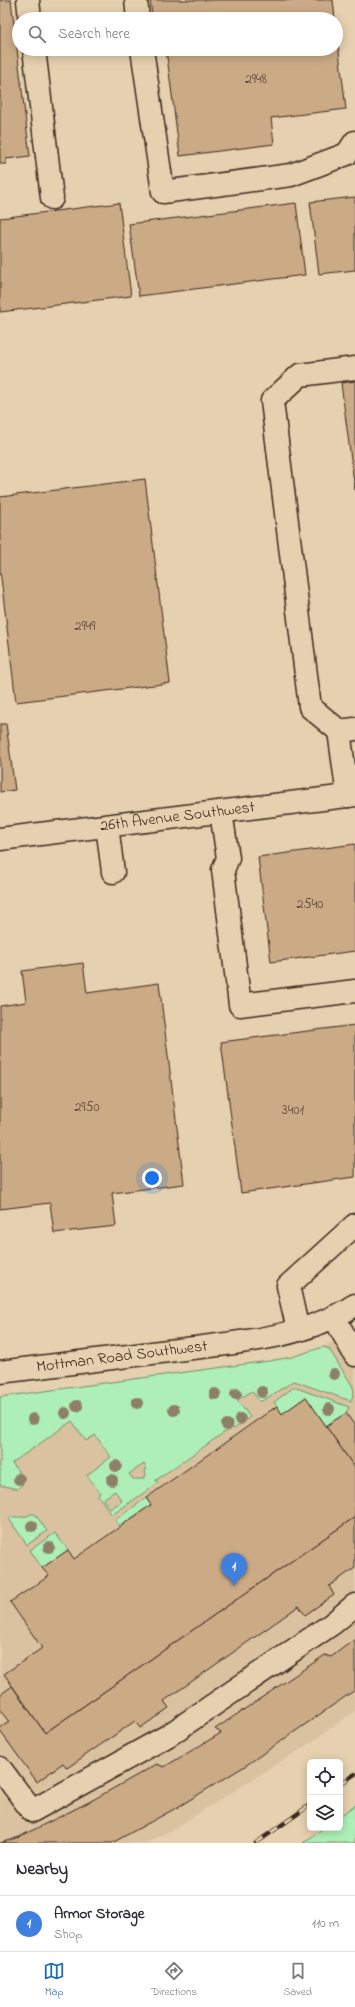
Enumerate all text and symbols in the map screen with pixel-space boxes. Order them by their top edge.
search box [12,12,343,56]
icon: search [26,23,48,45]
text: Search here [58,23,130,45]
house number: 2948 [245,69,267,90]
house number: 2949 [74,616,96,637]
street label: 26th Avenue Southwest [99,795,257,838]
house number: 2540 [297,894,323,915]
house number: 2950 [74,1097,100,1118]
house number: 3401 [282,1100,305,1121]
your location [142,1168,162,1188]
street label: Mottman Road Southwest [35,1334,209,1379]
pin: 1 [221,1553,247,1586]
map controls [307,1759,343,1831]
button: locate [307,1759,343,1795]
button: layers [307,1795,343,1831]
text: Nearby [16,1857,68,1882]
text: Armor Storage [54,1903,144,1925]
text: 1 [27,1914,31,1933]
text: 110 m [312,1914,339,1933]
text: Shop [54,1925,82,1944]
tab: Map [43,1960,65,2000]
tab: Directions [151,1960,197,2000]
tab: Saved [283,1960,312,2000]

